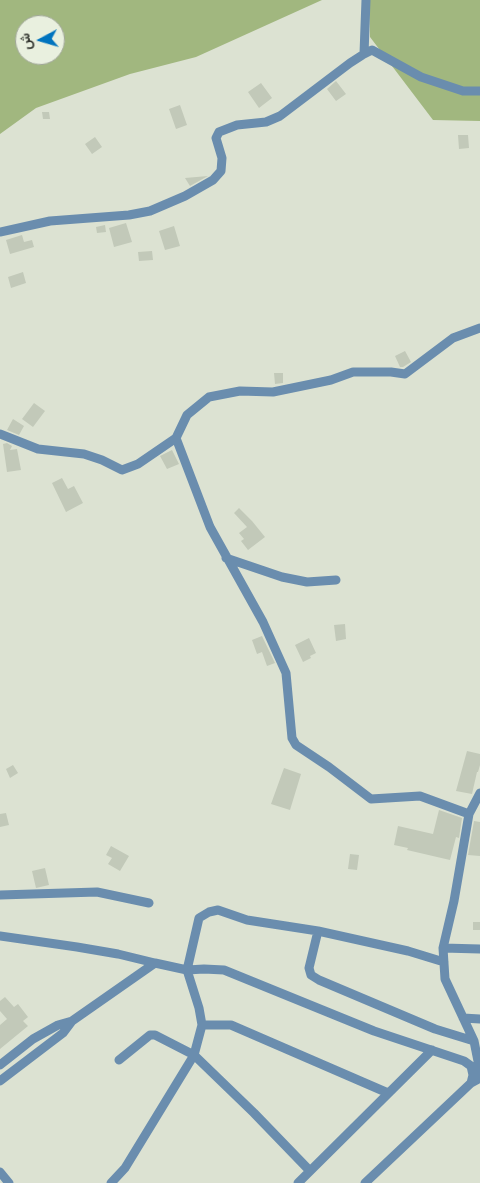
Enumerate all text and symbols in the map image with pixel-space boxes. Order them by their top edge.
north arrow [15,15,65,65]
text: ش [18,32,34,51]

